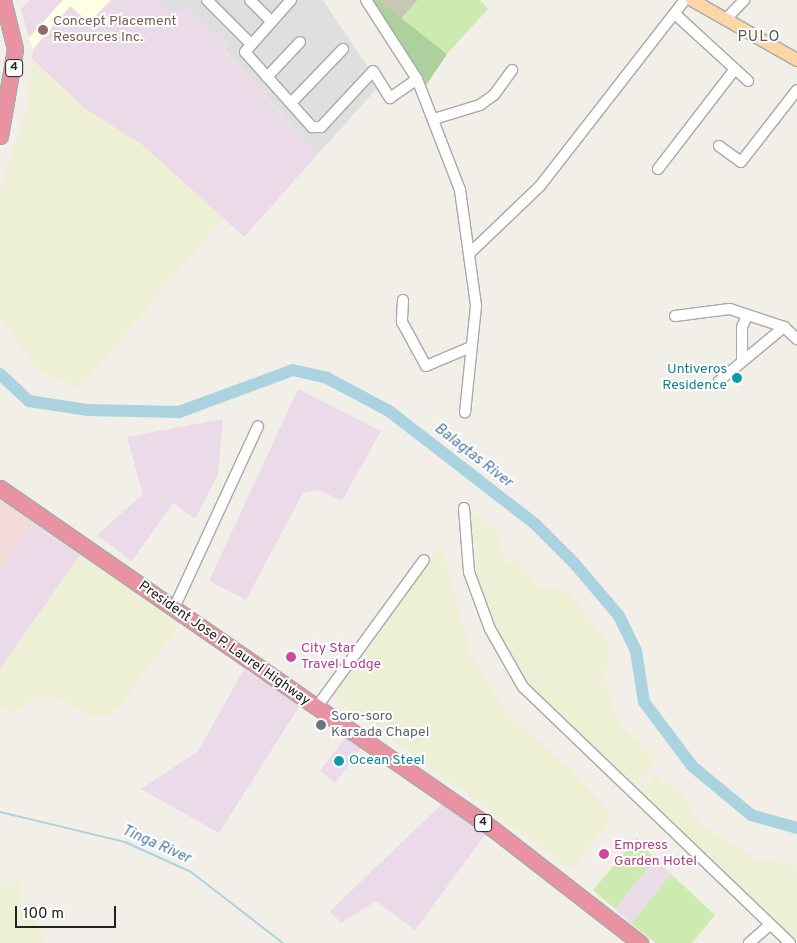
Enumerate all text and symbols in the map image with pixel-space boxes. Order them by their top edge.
place label: Concept Placement Resources Inc. [53,14,177,46]
marker: Concept Placement Resources Inc. [37,24,49,36]
district label: PULO [737,29,781,47]
road number: 4 [4,58,24,78]
place label: Untiveros Residence [662,362,727,394]
marker: Untiveros Residence [731,372,743,384]
water label: Balagtas River [430,420,516,492]
street label: President Jose P. Laurel Highway [135,578,313,710]
place label: City Star Travel Lodge [301,641,381,674]
marker: City Star Travel Lodge [285,651,297,663]
place label: Soro-soro Karsada Chapel [331,709,429,742]
marker: Soro-soro Karsada Chapel [315,719,327,731]
place label: Ocean Steel [349,753,425,769]
marker: Ocean Steel [333,755,345,767]
road number: 4 [473,814,493,832]
water label: Tinga River [119,822,193,868]
place label: Empress Garden Hotel [614,838,697,870]
marker: Empress Garden Hotel [598,848,610,860]
scale bar [18,896,119,928]
text: 100 m [23,905,64,924]

